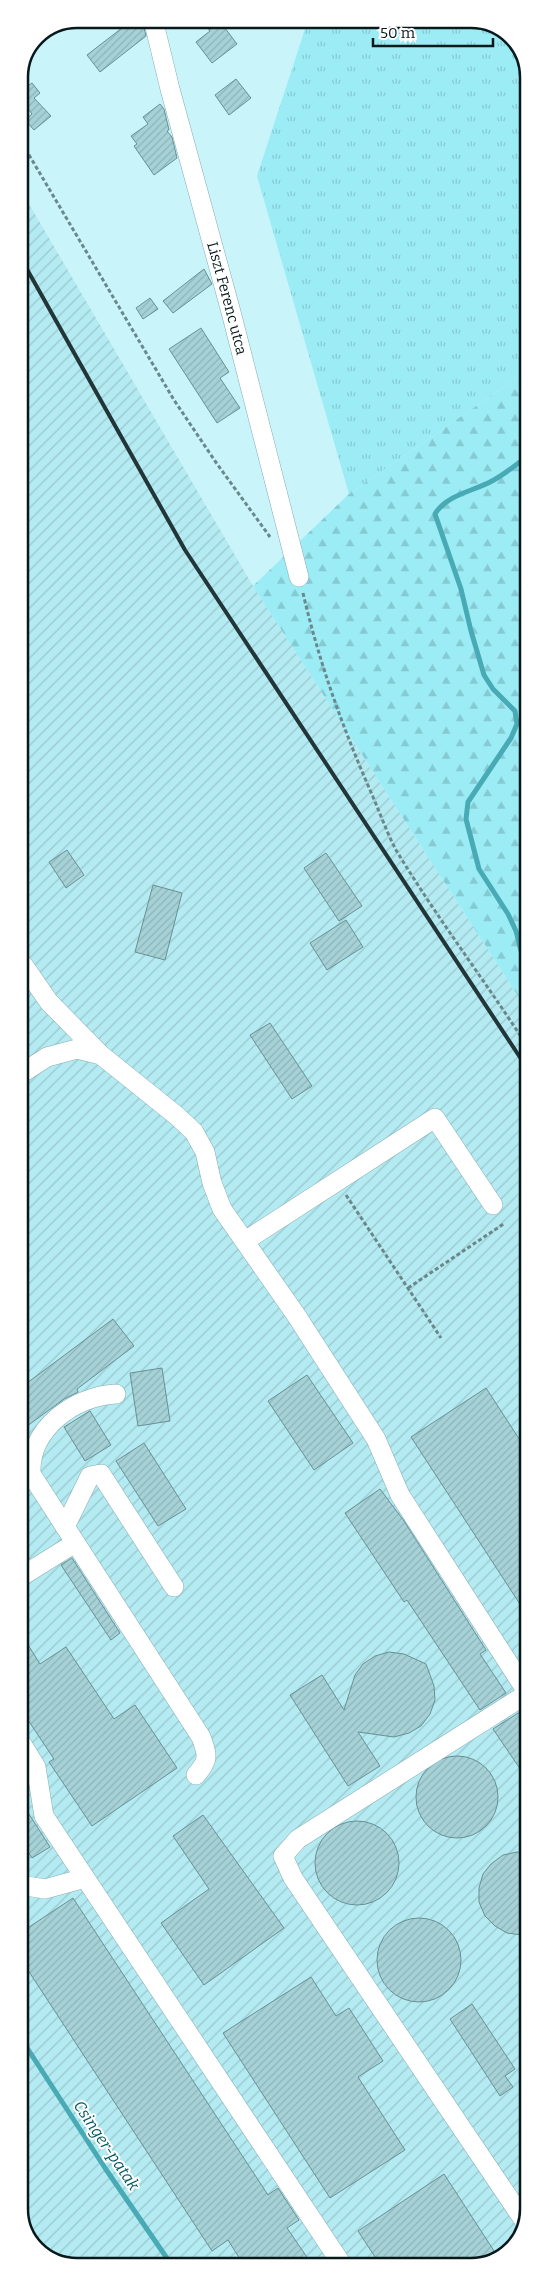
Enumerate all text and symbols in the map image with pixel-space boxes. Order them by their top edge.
scale bar [373,15,493,47]
text: 50 m [380,24,416,42]
street label: Liszt Ferenc utca [203,240,251,357]
water label: Csinger-patak [70,2097,144,2194]

